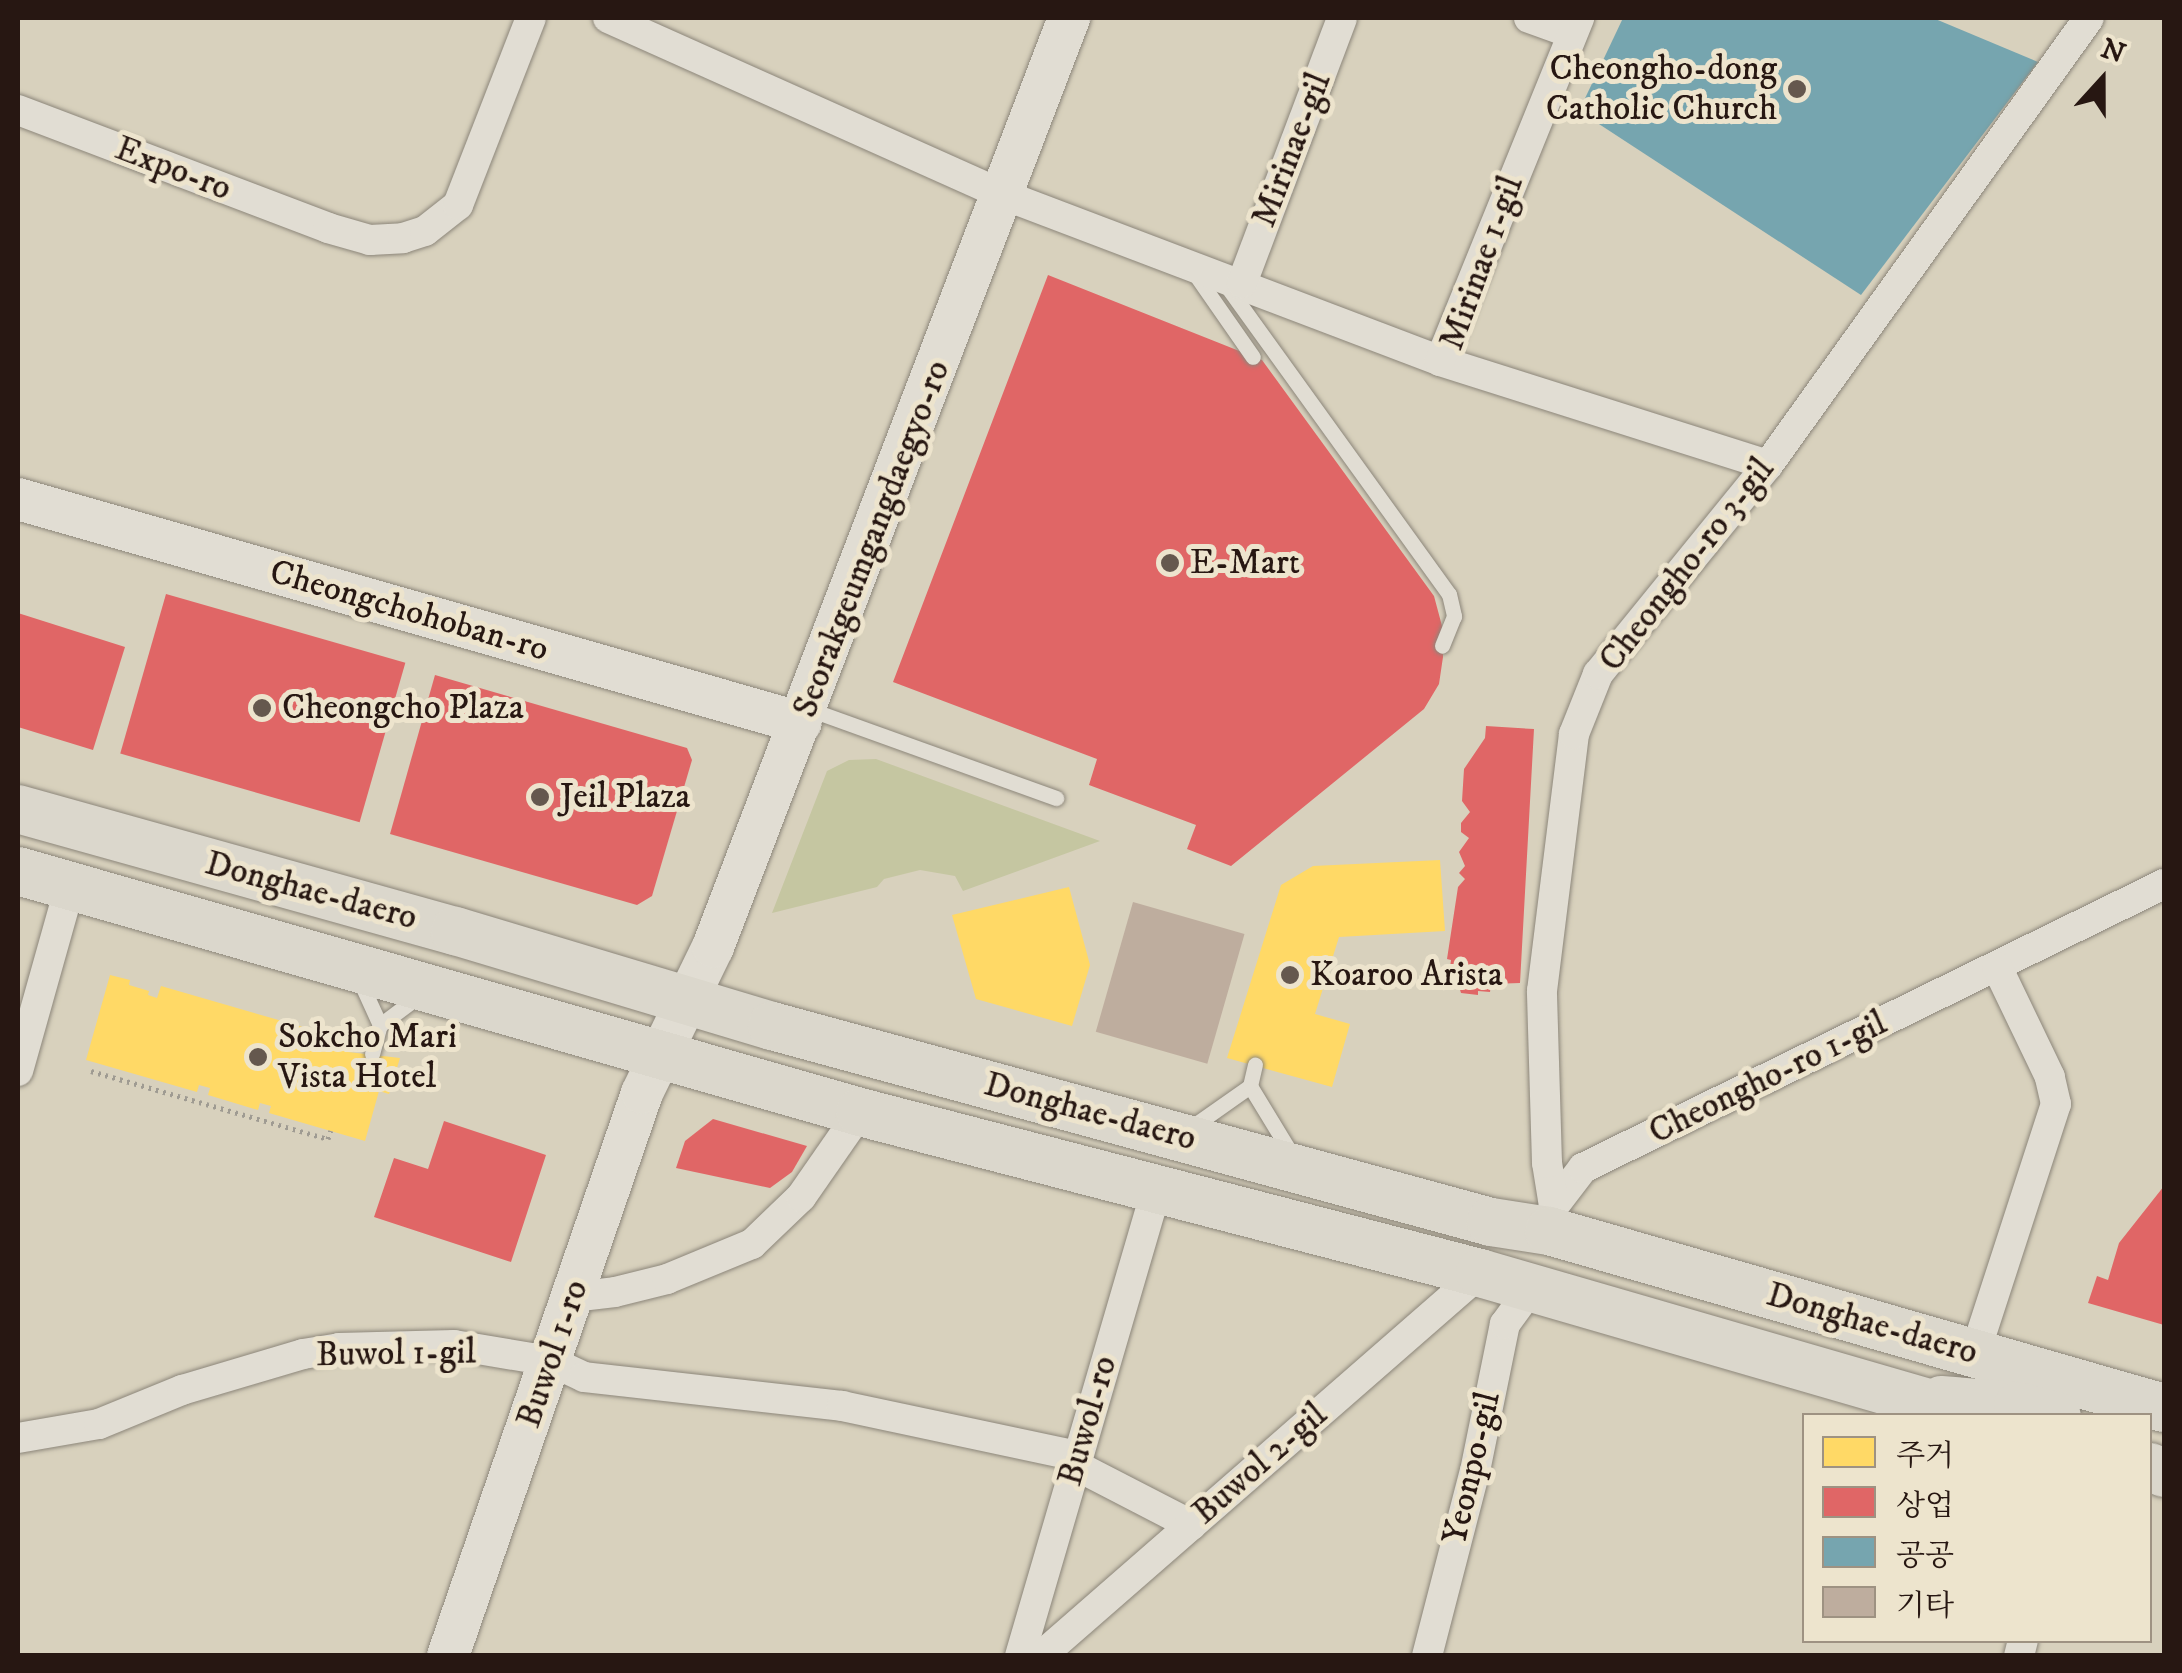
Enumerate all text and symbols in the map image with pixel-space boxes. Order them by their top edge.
north arrow [2052,30,2152,130]
text: N [2096,31,2130,72]
place label: Cheongho-dong Catholic Church [1546,48,1777,130]
street label: Mirinae-gil [1243,67,1341,233]
marker: Cheongho-dong Catholic Church [1786,78,1808,100]
street label: Expo-ro [109,128,237,210]
street label: Mirinae 1-gil [1431,170,1533,356]
street label: Seorakgeumgangdaegyo-ro [785,355,959,723]
street label: Cheongho-ro 3-gil [1591,450,1783,680]
place label: E-Mart [1190,542,1300,584]
street label: Cheongchohoban-ro [265,551,553,671]
marker: E-Mart [1159,552,1181,574]
place label: Cheongcho Plaza [282,687,524,729]
marker: Cheongcho Plaza [251,697,273,719]
place label: Jeil Plaza [560,776,690,818]
marker: Jeil Plaza [529,786,551,808]
street label: Donghae-daero [201,843,421,939]
place label: Koaroo Arista [1310,954,1503,996]
marker: Koaroo Arista [1279,964,1301,986]
street label: Cheongho-ro 1-gil [1642,1002,1894,1154]
place label: Sokcho Mari Vista Hotel [278,1016,457,1098]
marker: Sokcho Mari Vista Hotel [247,1046,269,1068]
street label: Donghae-daero [980,1064,1200,1160]
street label: Donghae-daero [1762,1274,1982,1374]
street label: Buwol 1-ro [508,1275,598,1433]
street label: Buwol 1-gil [316,1332,476,1376]
street label: Buwol-ro [1049,1351,1127,1491]
street label: Yeonpo-gil [1434,1388,1510,1548]
street label: Buwol 2-gil [1184,1394,1336,1534]
legend [1802,1413,2152,1643]
text: 주거 [1896,1438,1954,1475]
text: 상업 [1896,1488,1954,1525]
text: 공공 [1896,1538,1954,1575]
text: 기타 [1896,1588,1954,1625]

